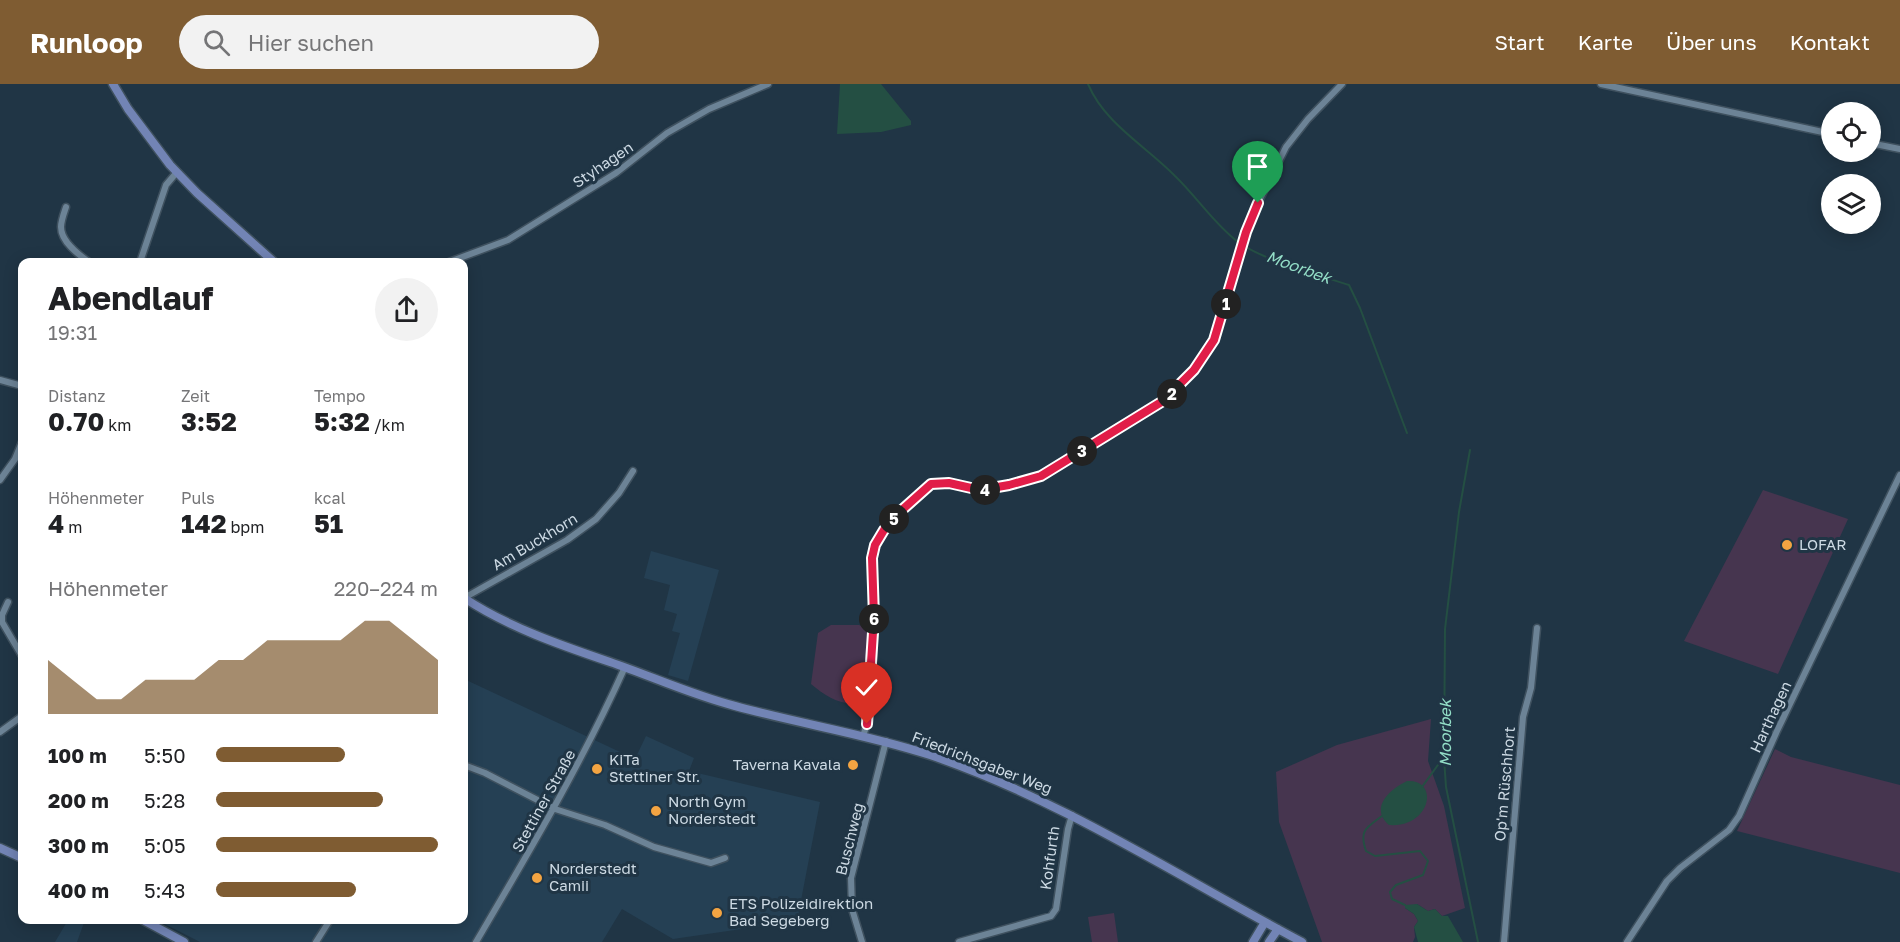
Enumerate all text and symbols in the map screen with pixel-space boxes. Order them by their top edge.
search box [179,15,599,69]
text: Runloop [30,26,143,59]
icon: search [200,26,233,59]
text: Hier suchen [248,29,374,56]
text: Start [1494,29,1545,55]
text: Karte [1578,29,1633,55]
text: Über uns [1666,29,1757,55]
text: Kontakt [1790,29,1870,55]
map controls [1821,102,1881,234]
button: locate [1821,102,1881,162]
street label: Styhagen [569,137,636,191]
pin [1232,141,1283,203]
icon: arrive [1241,150,1274,183]
button: layers [1821,174,1881,234]
water label: Moorbek [1264,246,1336,289]
text: Abendlauf [48,278,213,317]
button: share [375,278,438,341]
pin: 1 [1211,289,1241,319]
text: 1 [1222,294,1230,314]
text: 19:31 [48,320,97,344]
pin: 2 [1157,379,1187,409]
text: 2 [1167,384,1177,404]
text: Distanz [48,386,105,406]
text: Zeit [181,386,210,406]
text: Tempo [314,386,365,406]
text: 0.70 [48,406,104,437]
text: 3:52 [181,406,237,437]
text: 5:32 [314,406,370,437]
text: km [104,415,132,435]
text: /km [370,415,405,435]
pin: 3 [1067,436,1097,466]
text: 3 [1077,441,1087,461]
pin: 4 [970,475,1000,505]
text: 4 [980,480,990,500]
text: Höhenmeter [48,488,144,508]
text: Puls [181,488,215,508]
text: kcal [314,488,346,508]
pin: 5 [879,504,909,534]
text: 4 [48,508,64,539]
text: 142 [181,508,227,539]
text: 51 [314,508,343,539]
street label: Am Buckhorn [489,509,580,574]
text: 5 [889,509,899,529]
text: m [64,517,82,537]
text: bpm [227,517,264,537]
place label: LOFAR [1799,535,1846,553]
marker: LOFAR [1780,538,1794,552]
text: Höhenmeter [48,576,168,600]
text: 220–224 m [334,576,438,600]
pin: 6 [859,604,889,634]
text: 6 [869,609,879,629]
pin [841,662,892,724]
icon: check [850,671,883,704]
street label: Harthagen [1746,678,1794,755]
water label: Moorbek [1435,697,1455,767]
street label: Op'm Rüschhort [1490,726,1518,842]
street label: Friedrichsgaber Weg [910,727,1055,797]
text: 100 m [48,743,107,767]
text: 5:50 [144,743,186,767]
street label: Stettiner Straße [508,746,579,855]
place label: KiTa Stettiner Str. [609,750,700,785]
place label: Taverna Kavala [733,755,841,773]
marker: Taverna Kavala [846,758,860,772]
marker: KiTa Stettiner Str. [590,762,604,776]
text: 200 m [48,788,109,812]
text: 5:28 [144,788,185,812]
place label: North Gym Norderstedt [668,792,756,827]
street label: Buschweg [831,801,867,877]
marker: North Gym Norderstedt [649,804,663,818]
street label: Kohfurth [1036,825,1062,891]
text: 300 m [48,833,109,857]
text: 5:05 [144,833,186,857]
place label: Norderstedt Camii [549,859,637,894]
marker: Norderstedt Camii [530,871,544,885]
text: 400 m [48,878,109,902]
text: 5:43 [144,878,186,902]
place label: ETS Polizeidirektion Bad Segeberg [729,894,873,929]
marker: ETS Polizeidirektion Bad Segeberg [710,906,724,920]

